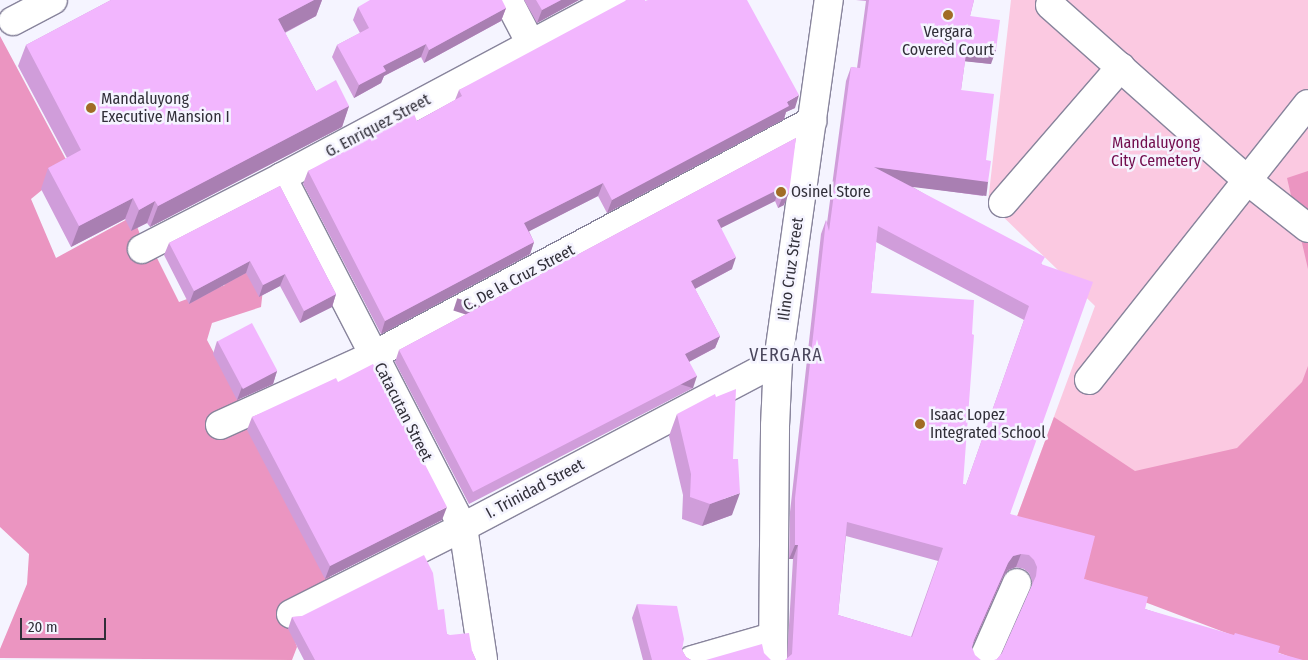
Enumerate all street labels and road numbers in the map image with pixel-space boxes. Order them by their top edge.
street label: G. Enriquez Street [322,90,434,162]
street label: Ilino Cruz Street [774,216,808,322]
street label: C. De la Cruz Street [460,241,578,315]
street label: Catacutan Street [370,359,436,465]
street label: I. Trinidad Street [483,455,587,523]

